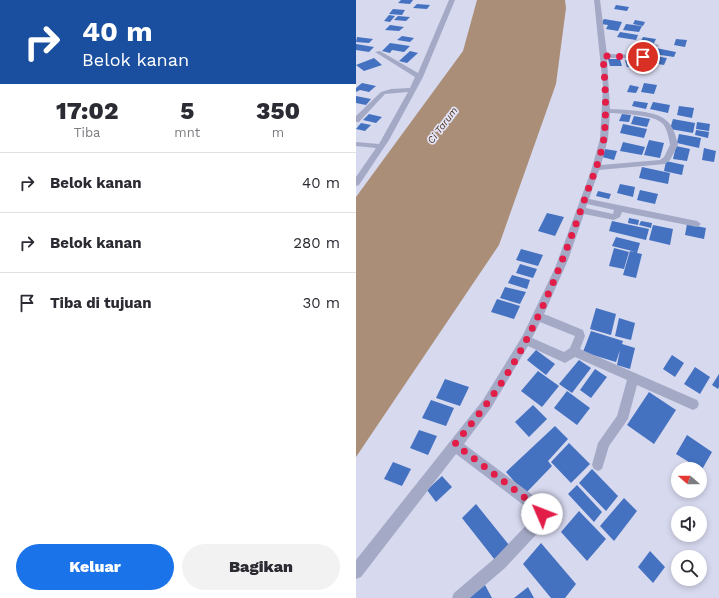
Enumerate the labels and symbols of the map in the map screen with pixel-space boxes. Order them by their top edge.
pin [626,40,660,74]
water label: Ci Tarum [425,105,460,146]
north arrow [671,462,707,498]
position arrow [521,493,563,535]

